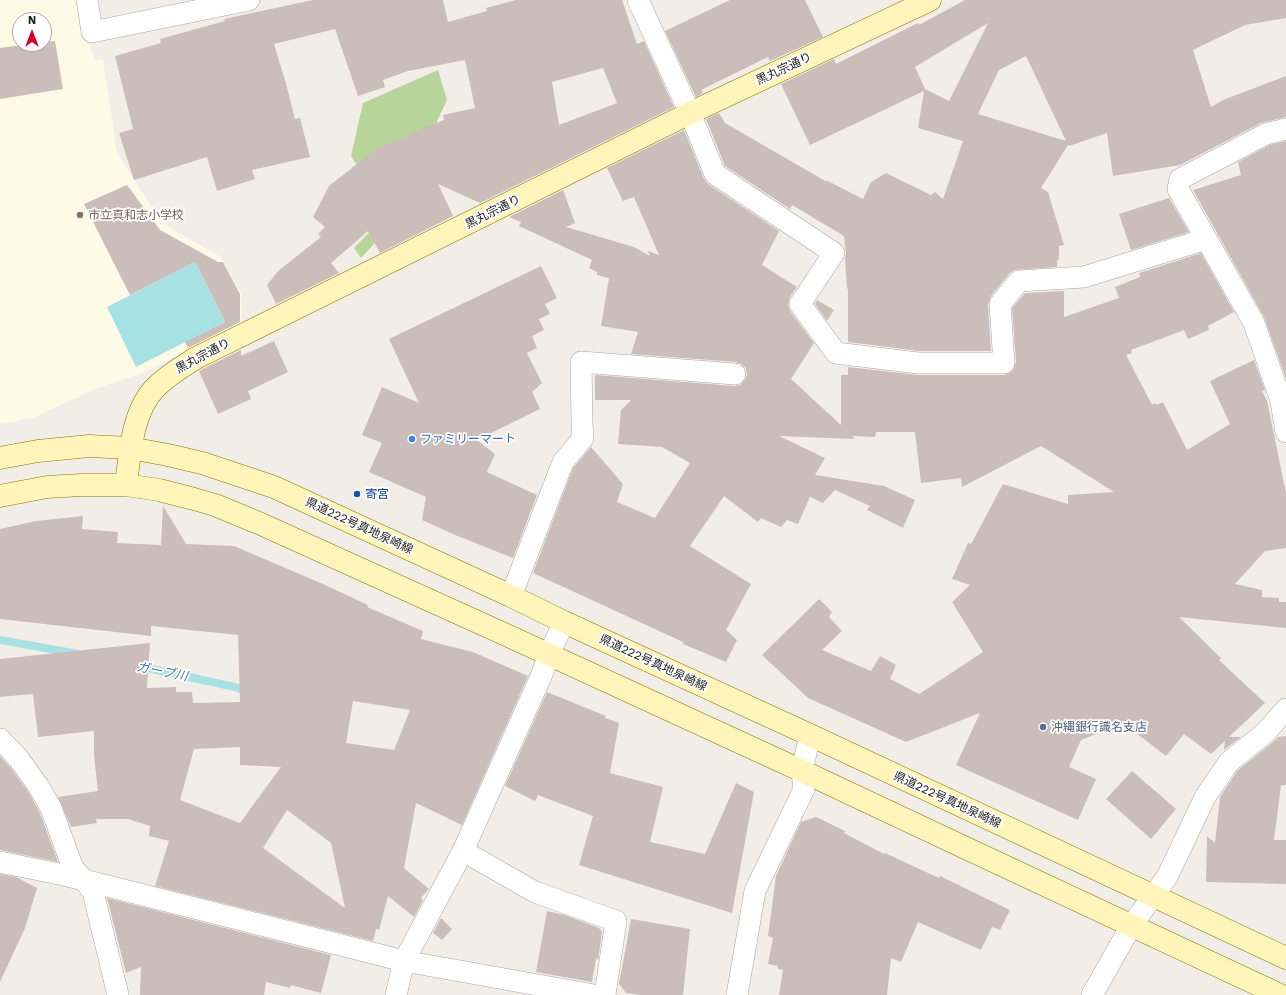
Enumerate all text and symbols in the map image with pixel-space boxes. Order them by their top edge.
north arrow [12,12,52,52]
text: N [28,14,36,27]
street label: 黒丸宗通り [754,50,814,88]
street label: 黒丸宗通り [463,192,523,232]
place label: 市立真和志小学校 [88,208,184,222]
marker: 市立真和志小学校 [75,210,85,220]
street label: 黒丸宗通り [173,336,233,376]
place label: ファミリーマート [420,432,516,446]
marker: ファミリーマート [407,434,417,444]
place label: 寄宮 [365,487,389,501]
marker: 寄宮 [352,489,362,499]
street label: 県道222号真地泉崎線 [303,495,415,557]
street label: 県道222号真地泉崎線 [597,632,709,694]
water label: ガーブ川 [135,659,189,685]
place label: 沖縄銀行識名支店 [1051,720,1147,734]
marker: 沖縄銀行識名支店 [1038,722,1048,732]
street label: 県道222号真地泉崎線 [891,769,1003,831]

